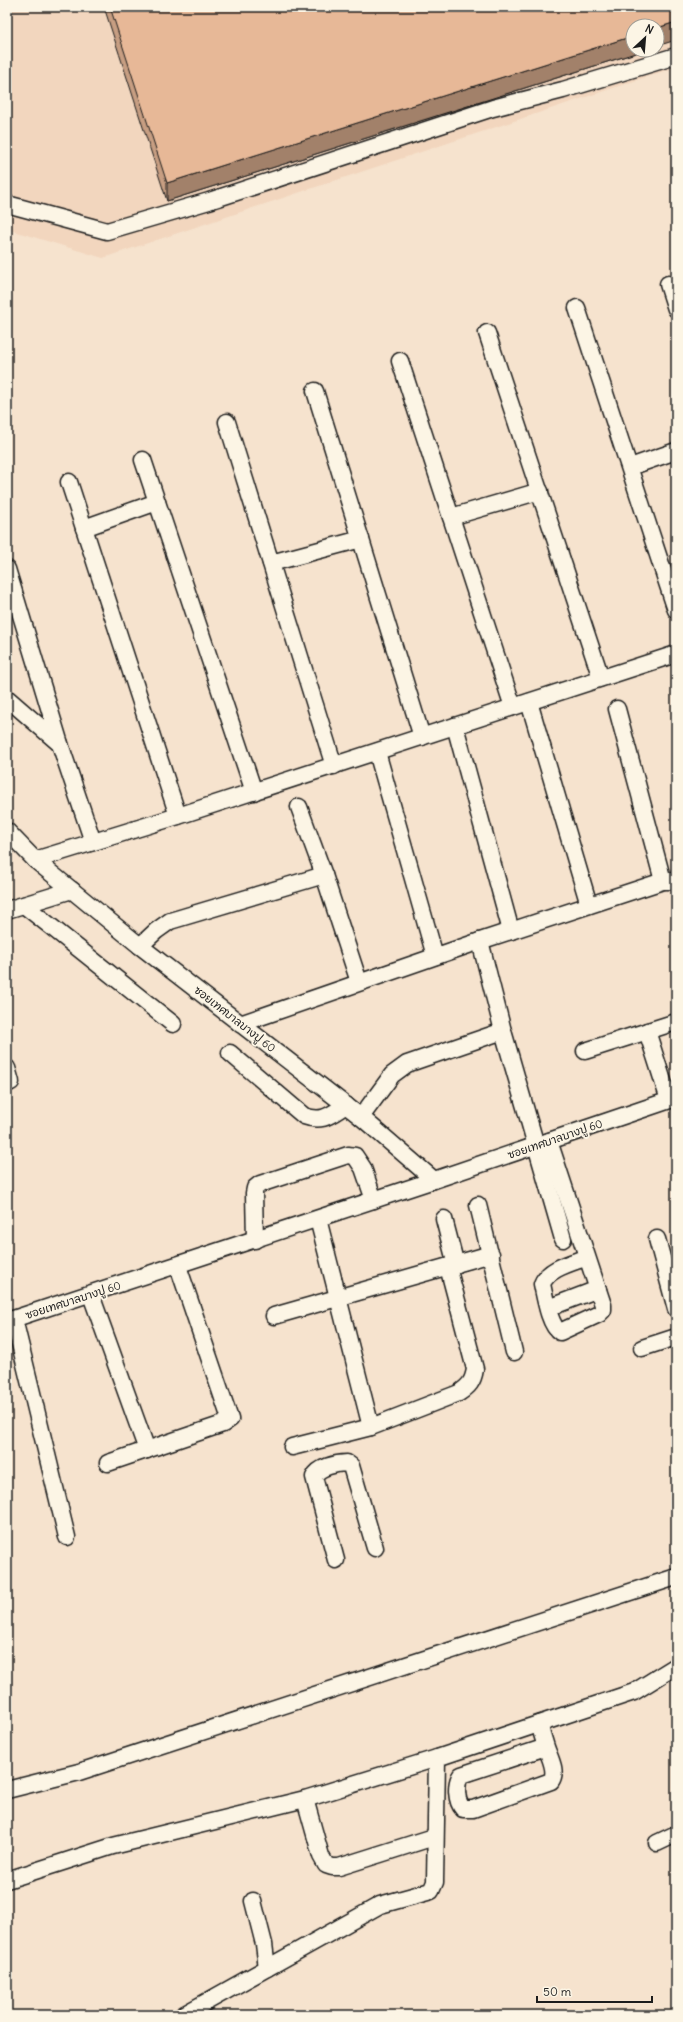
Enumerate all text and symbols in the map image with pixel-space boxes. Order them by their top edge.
north arrow [625,18,665,58]
text: N [643,21,656,37]
street label: ซอยเทศบาลบางปู 60 [190,983,279,1057]
street label: ซอยเทศบาลบางปู 60 [506,1116,605,1164]
street label: ซอยเทศบาลบางปู 60 [24,1278,123,1324]
scale bar [537,1978,652,2004]
text: 50 m [543,1984,572,1999]

